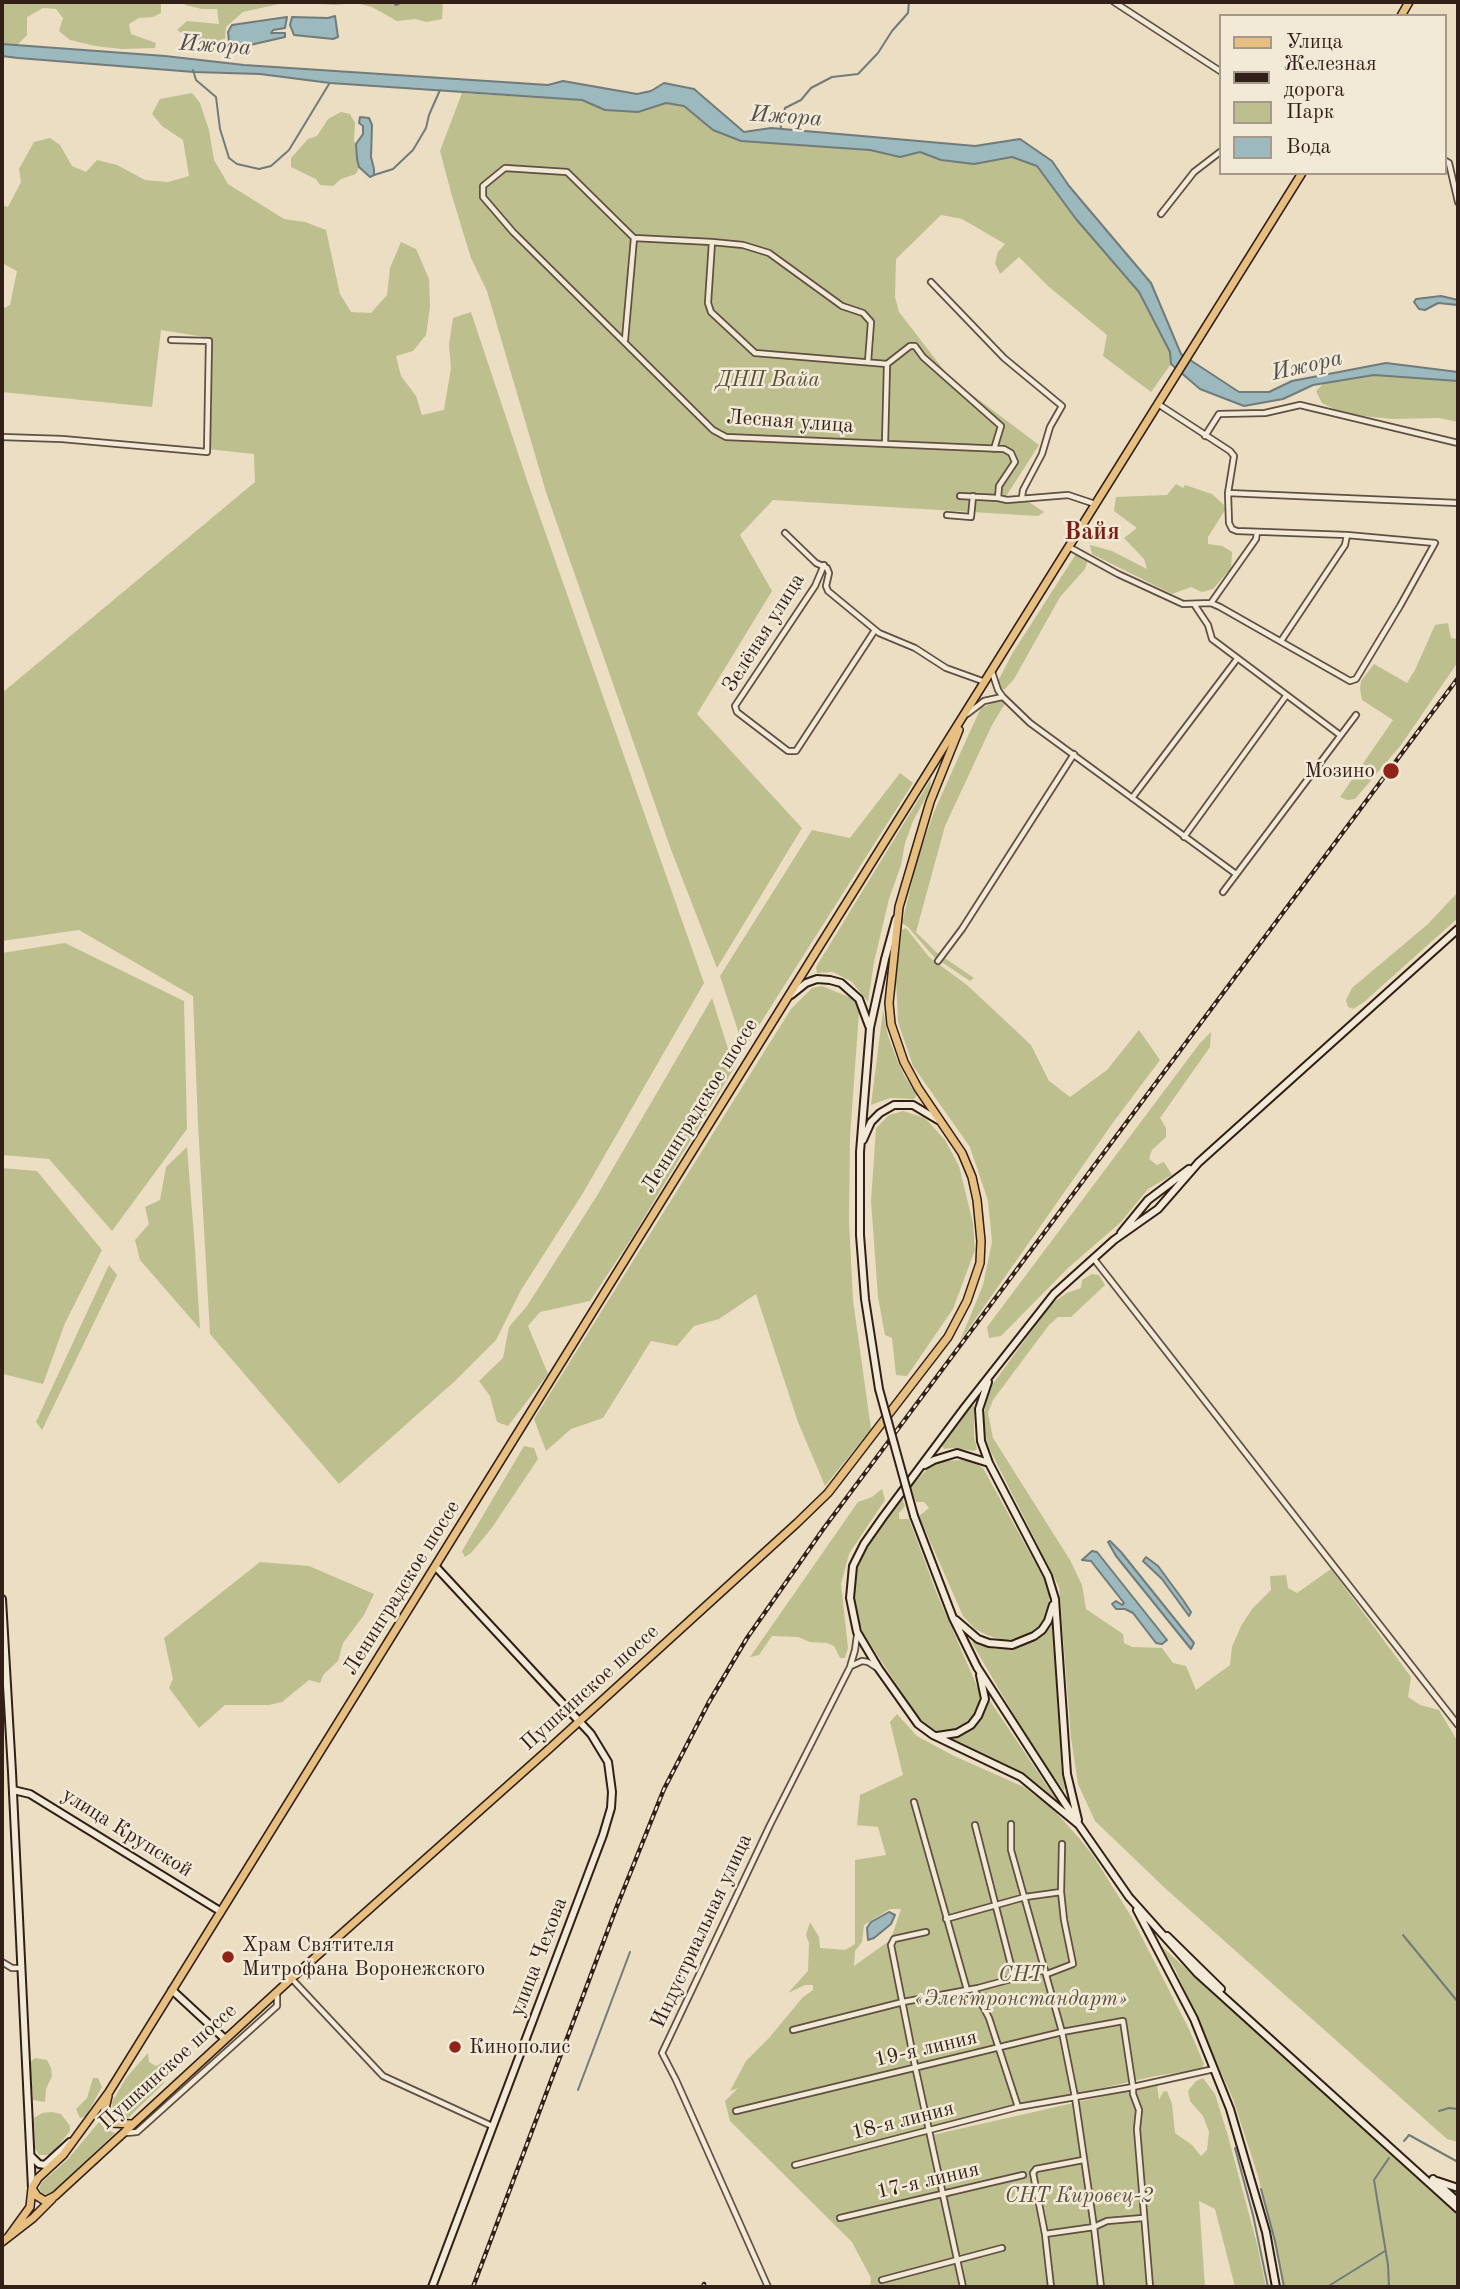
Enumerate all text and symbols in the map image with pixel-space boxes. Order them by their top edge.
legend [1218,14,1446,175]
water label: Ижора [178,30,252,62]
text: Улица [1286,32,1343,53]
text: Железная дорога [1284,54,1377,101]
water label: Ижора [749,101,823,133]
text: Парк [1286,102,1334,123]
text: Вода [1286,137,1331,158]
water label: Ижора [1269,344,1345,388]
park label: ДНП Вайа [716,367,820,393]
street label: Лесная улица [725,405,855,439]
district label: Вайя [1064,519,1120,547]
street label: Зелёная улица [717,569,811,697]
place label: Мозино [1305,758,1375,784]
marker: Мозино [1381,761,1401,781]
street label: Ленинградское шоссе [636,1014,764,1198]
street label: Ленинградское шоссе [338,1496,466,1680]
street label: Пушкинское шоссе [516,1619,664,1757]
street label: улица Крупской [57,1783,197,1883]
street label: Индустриальная улица [646,1830,758,2032]
street label: улица Чехова [505,1894,573,2020]
place label: Храм Святителя Митрофана Воронежского [242,1932,485,1982]
marker: Храм Святителя Митрофана Воронежского [220,1949,236,1965]
park label: СНТ «Электронстандарт» [915,1962,1127,2012]
street label: Пушкинское шоссе [94,1998,242,2136]
street label: 19-я линия [872,2025,980,2073]
place label: Кинополис [469,2034,570,2060]
marker: Кинополис [447,2039,463,2055]
street label: 18-я линия [849,2096,957,2146]
street label: 17-я линия [874,2157,982,2205]
park label: СНТ Кировец-2 [1005,2183,1153,2209]

